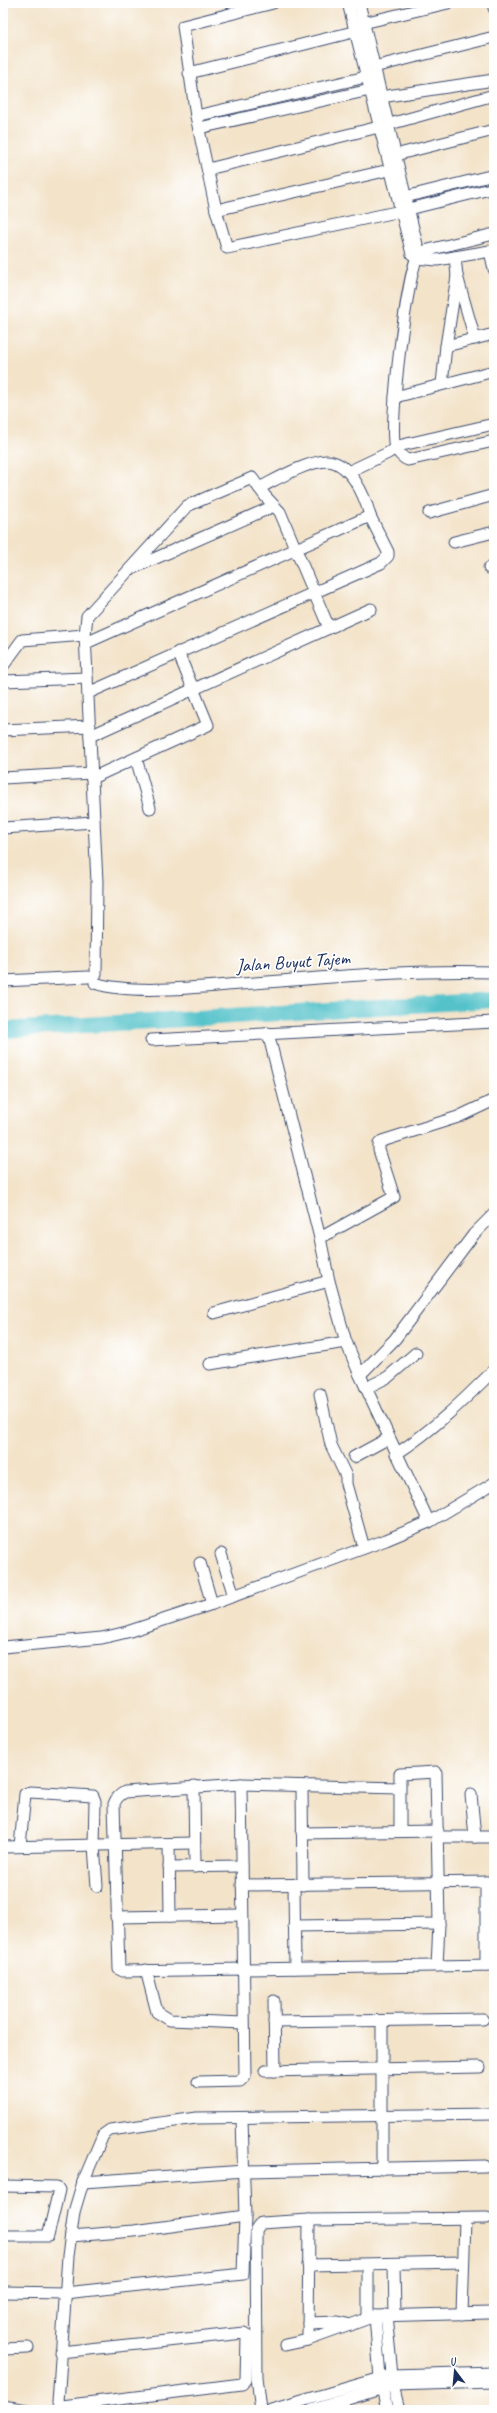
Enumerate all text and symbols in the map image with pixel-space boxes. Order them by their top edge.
street label: Jalan Buyut Tajem [234,946,352,978]
north arrow [435,2351,475,2391]
text: U [448,2353,459,2369]

